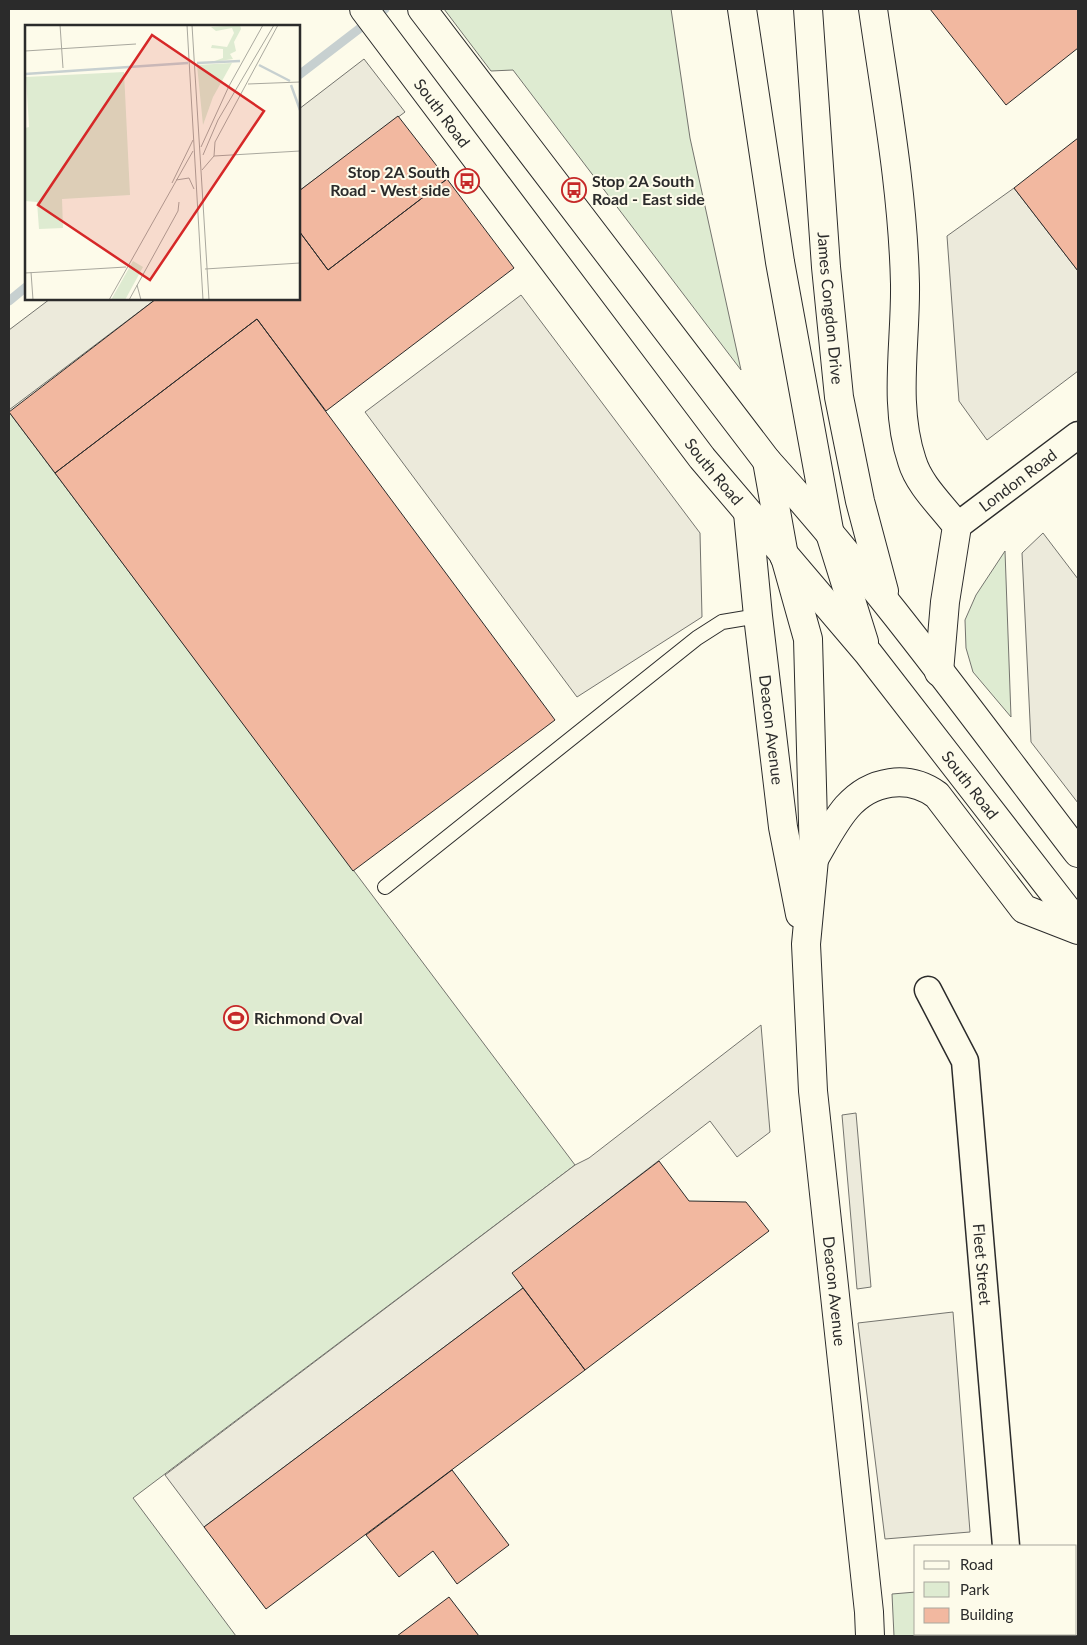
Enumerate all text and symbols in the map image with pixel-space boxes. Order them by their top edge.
inset map [25,25,300,300]
street label: South Road [411,75,475,151]
place label: Stop 2A South Road - West side [330,162,450,199]
bus stop icon: Stop 2A South Road - West side [454,168,480,194]
place label: Stop 2A South Road - East side [592,171,705,208]
bus stop icon: Stop 2A South Road - East side [561,177,587,203]
street label: James Congdon Drive [815,231,848,385]
street label: South Road [681,434,748,508]
street label: London Road [975,445,1060,515]
street label: Deacon Avenue [756,674,788,786]
street label: South Road [938,747,1003,822]
sports icon: Richmond Oval [223,1005,249,1031]
place label: Richmond Oval [254,1008,363,1027]
street label: Fleet Street [970,1223,996,1306]
street label: Deacon Avenue [820,1235,850,1347]
legend [914,1545,1077,1635]
text: Road [960,1555,993,1573]
text: Park [960,1580,990,1598]
text: Building [960,1605,1013,1623]

